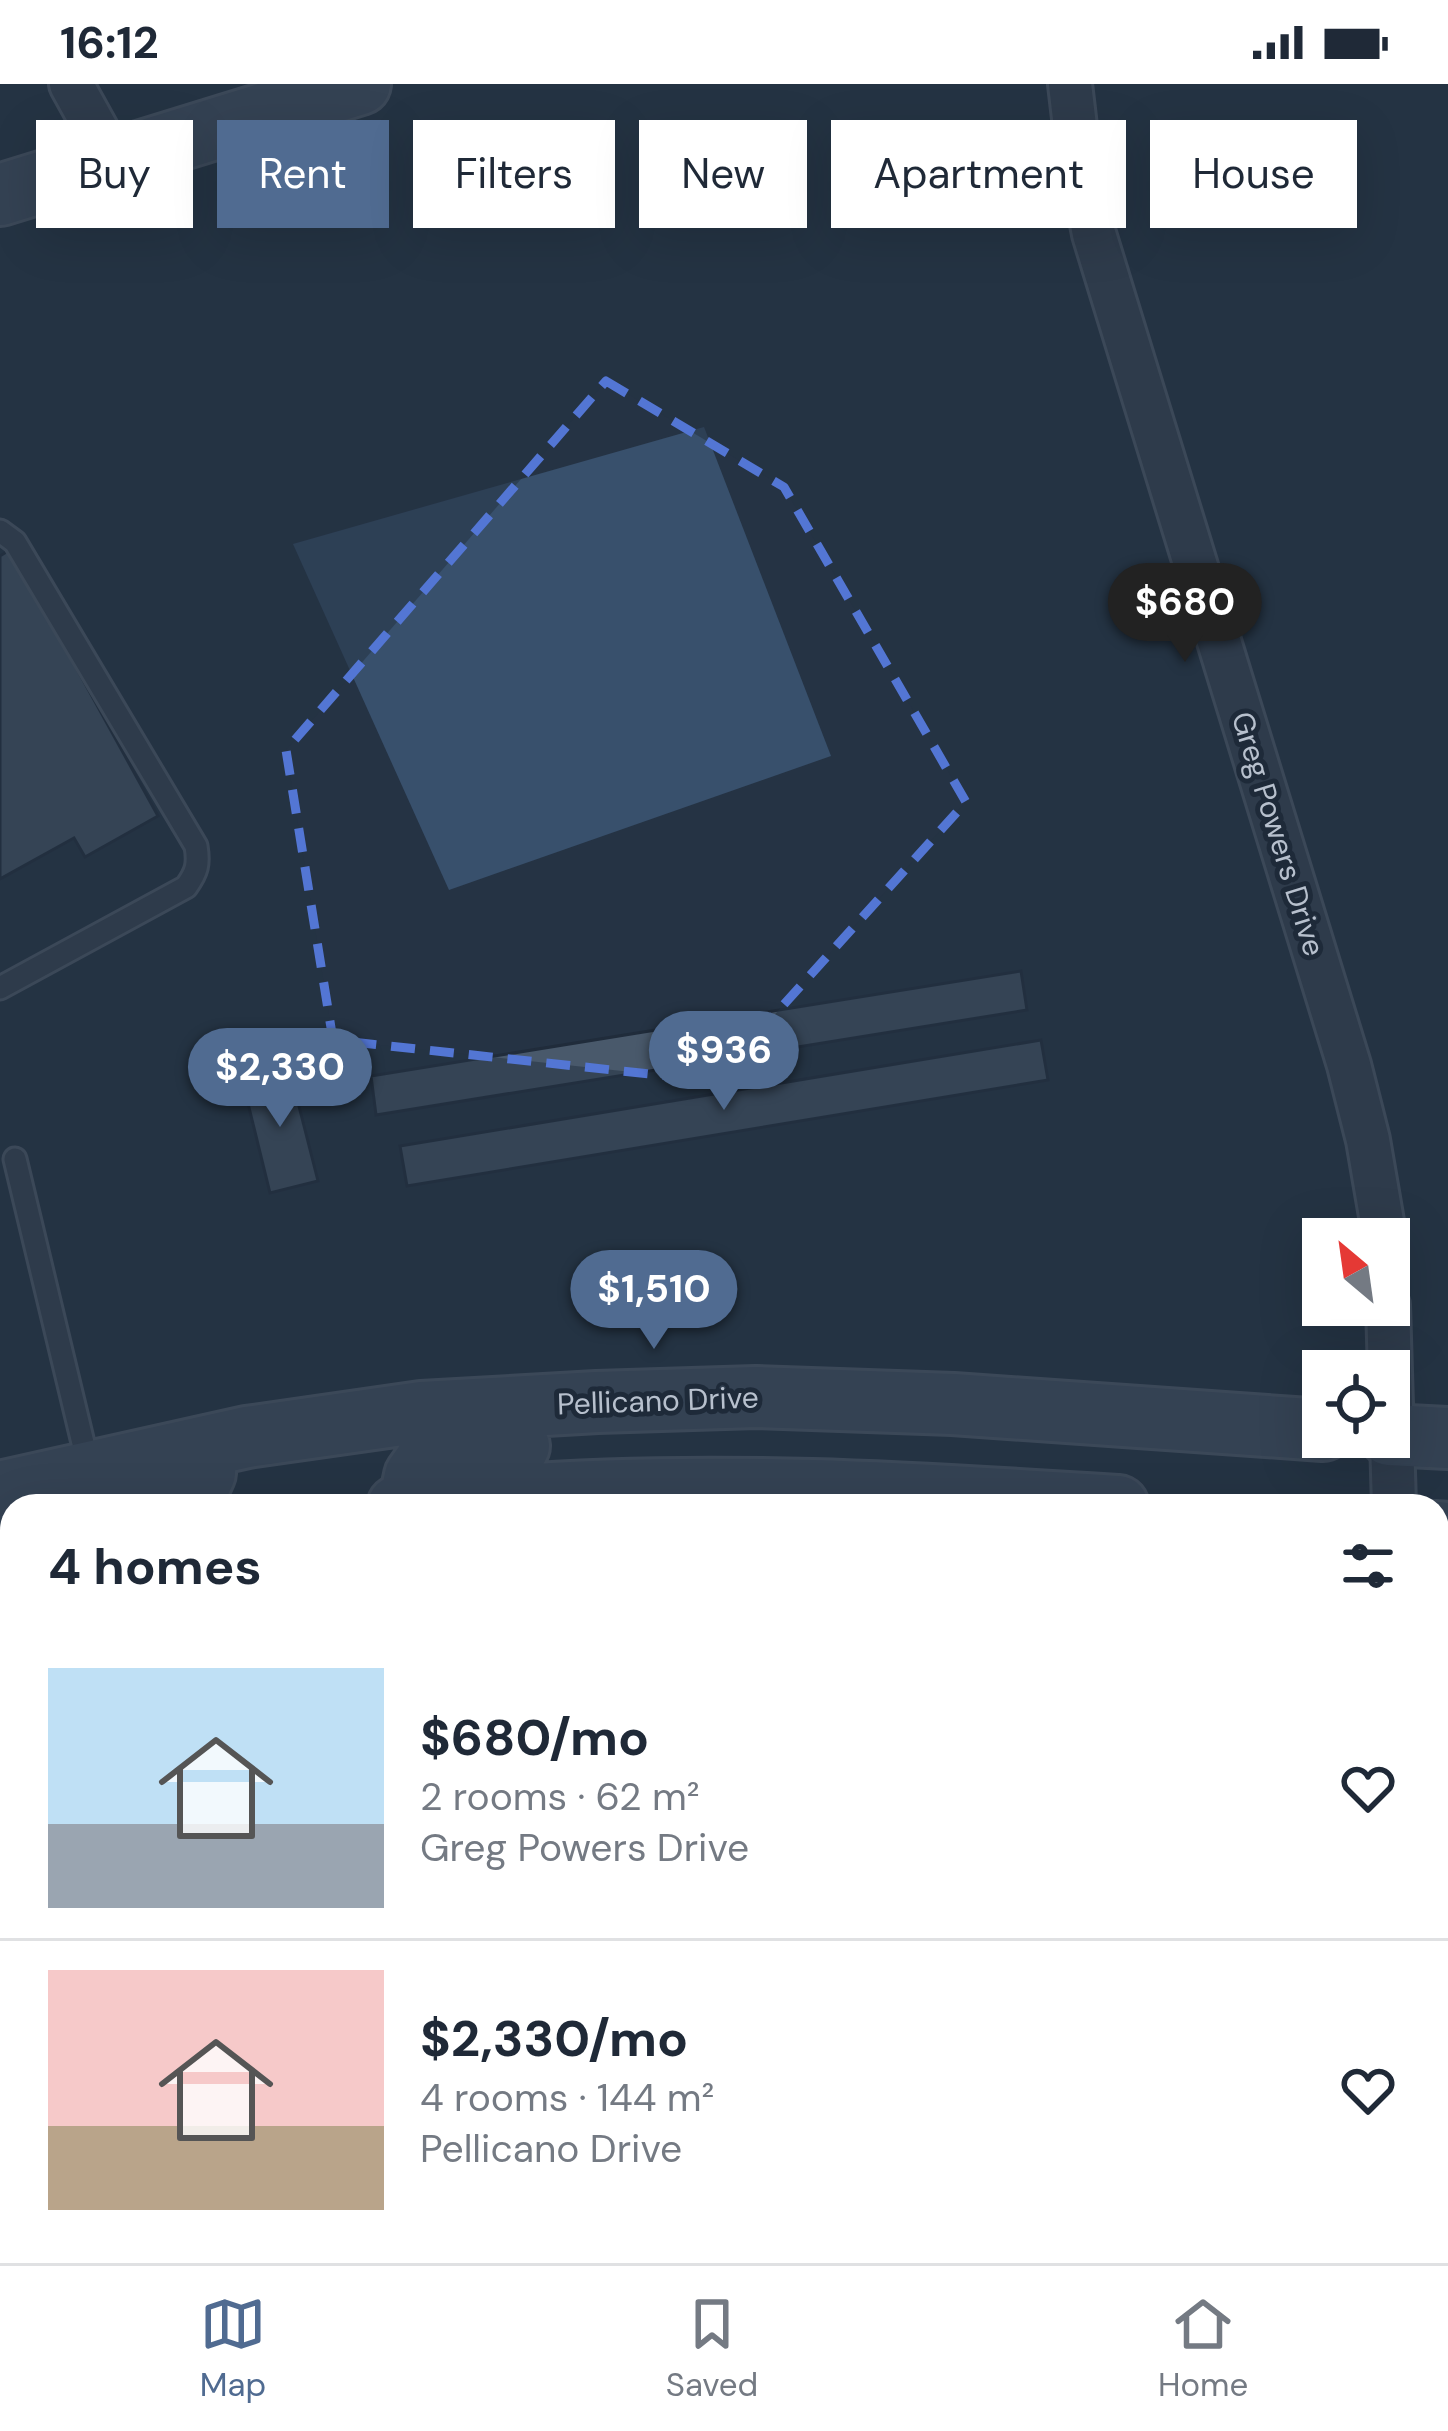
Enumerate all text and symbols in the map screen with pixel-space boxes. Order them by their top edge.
text: 16:12 [60,13,159,72]
chip: Buy [36,120,193,228]
chip: Rent [217,120,389,228]
chip: Filters [413,120,615,228]
chip: New [639,120,807,228]
chip: Apartment [831,120,1126,228]
chip: House [1150,120,1357,228]
pin: $680 [1114,563,1256,665]
text: $680 [1135,576,1235,627]
street label: Greg Powers Drive [1223,707,1334,961]
pin: $936 [653,1011,795,1113]
text: $936 [676,1024,772,1075]
pin: $2,330 [182,1028,378,1130]
text: $2,330 [215,1041,345,1092]
north arrow [1302,1218,1410,1326]
map controls [1302,1218,1410,1458]
pin: $1,510 [556,1250,752,1352]
text: $1,510 [597,1263,711,1314]
button: locate [1302,1350,1410,1458]
street label: Pellicano Drive [557,1377,759,1424]
text: 4 homes [48,1533,262,1600]
icon: filters [1335,1533,1401,1599]
text: $680/mo [420,1704,649,1771]
icon: home [144,1716,288,1860]
icon: heart [1335,1755,1401,1821]
text: 2 rooms · 62 m² [420,1771,700,1822]
text: Greg Powers Drive [420,1822,749,1873]
text: $2,330/mo [420,2005,688,2072]
icon: home [144,2018,288,2162]
icon: heart [1335,2057,1401,2123]
text: 4 rooms · 144 m² [420,2072,714,2123]
text: Pellicano Drive [420,2123,682,2174]
tab: Map [200,2291,266,2406]
tab: Saved [666,2291,758,2406]
tab: Home [1158,2291,1248,2406]

